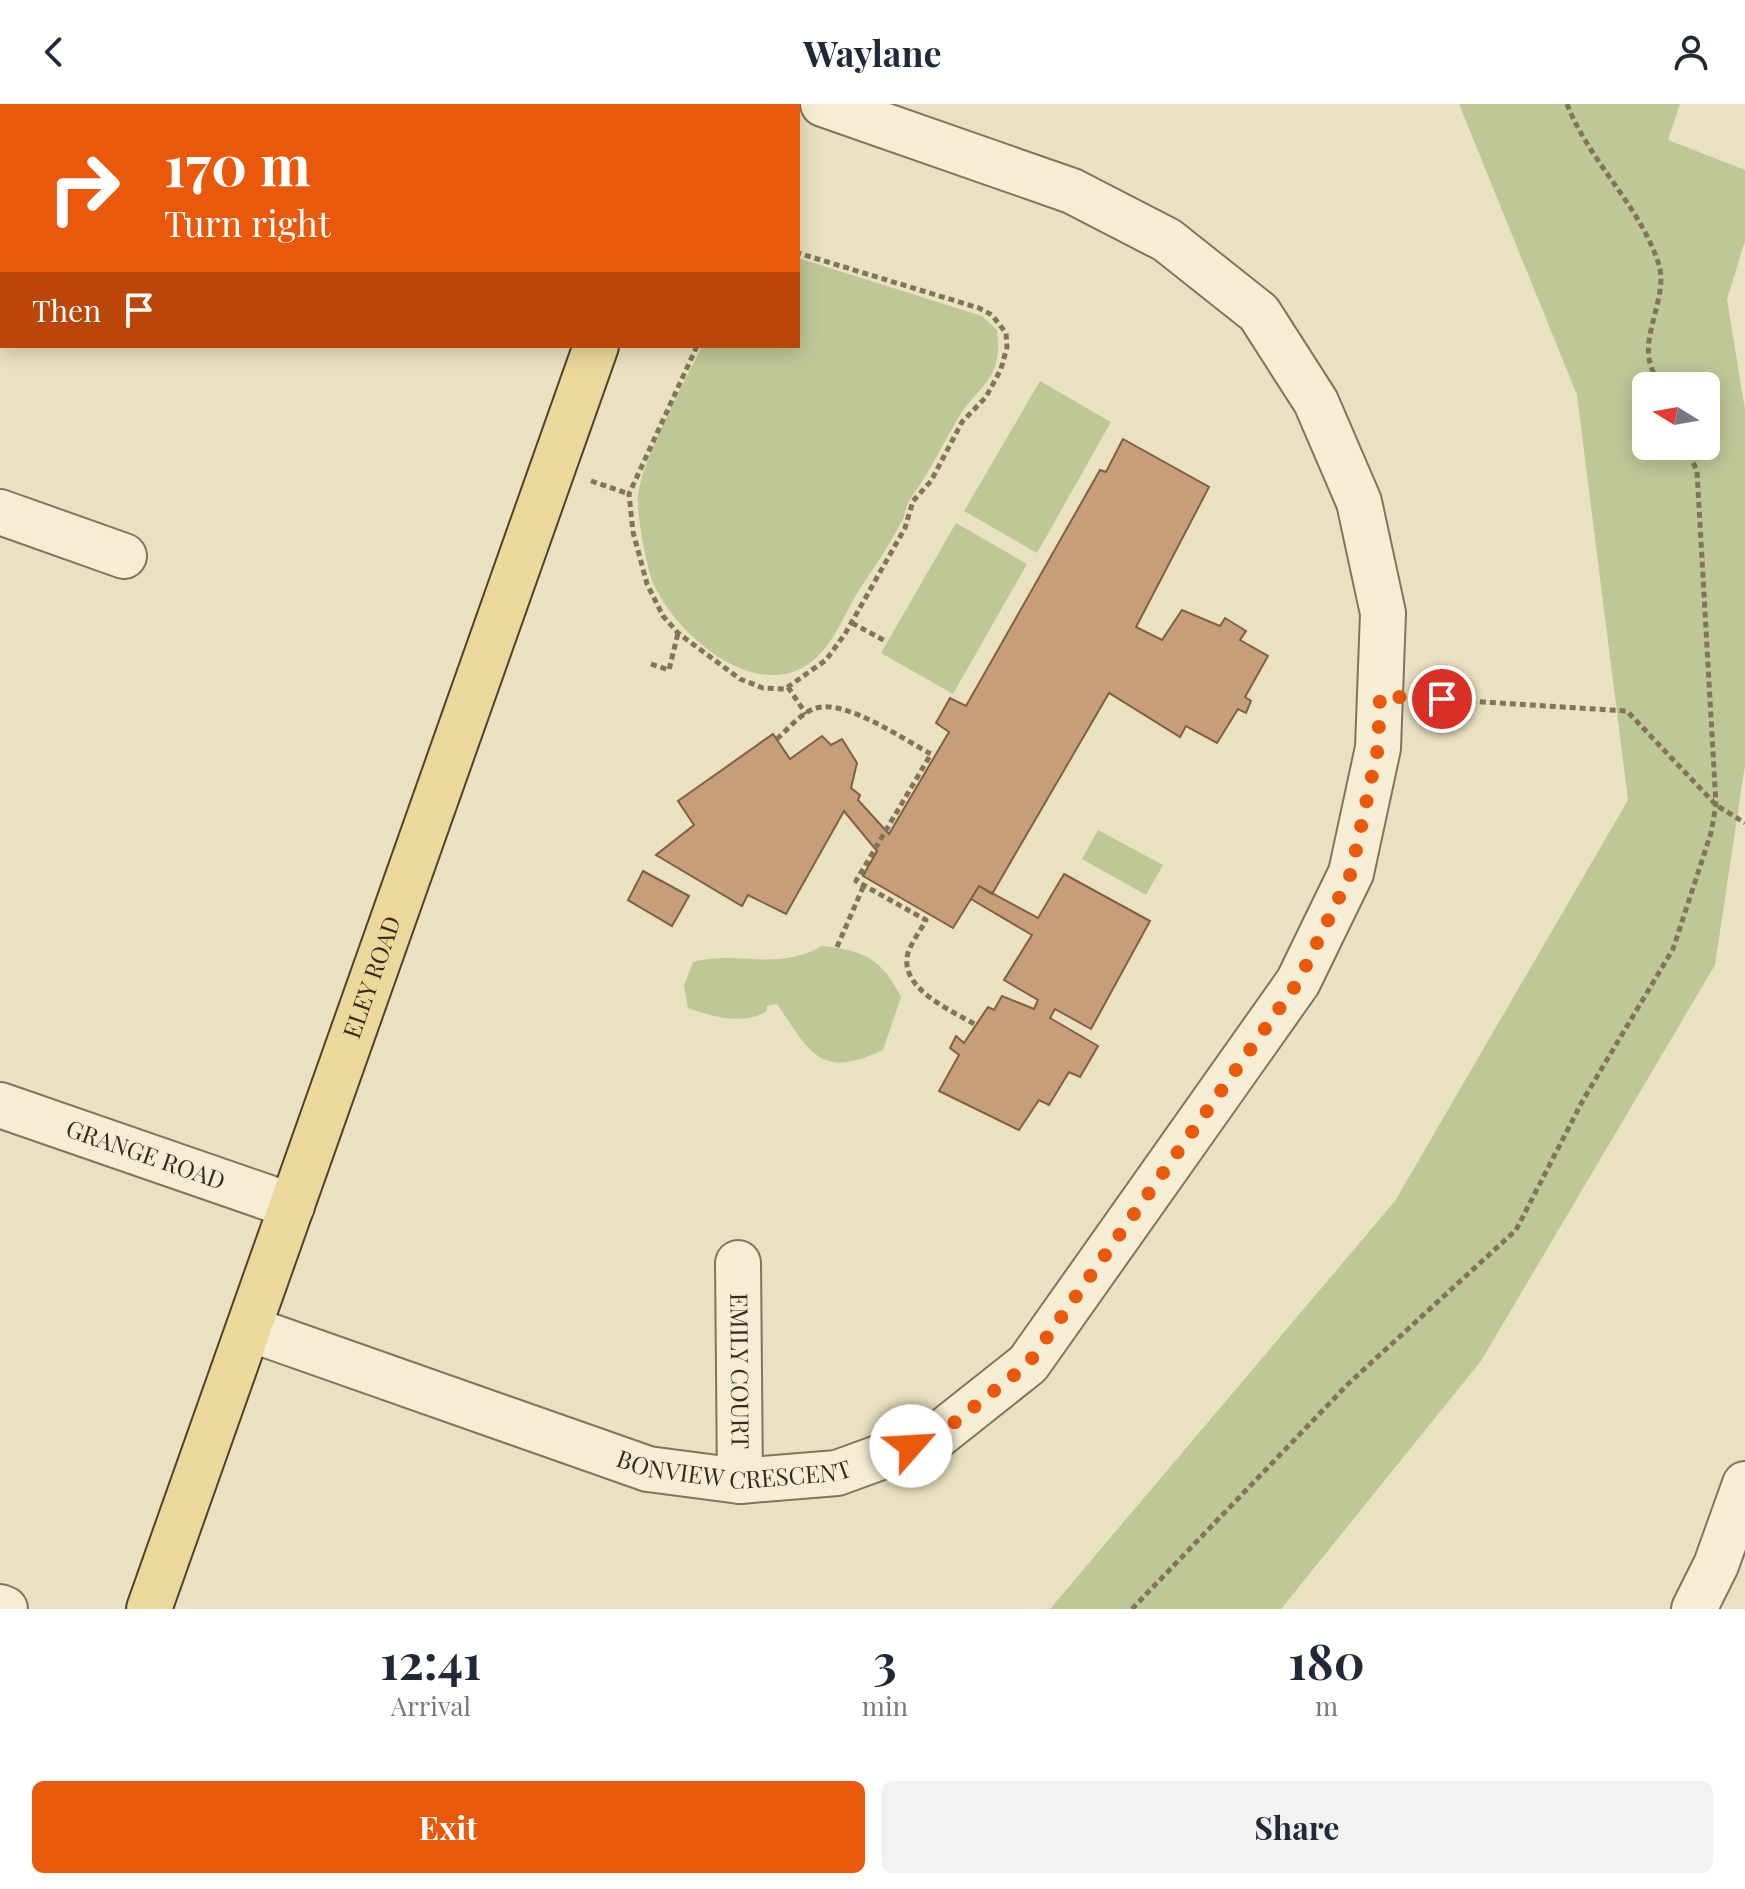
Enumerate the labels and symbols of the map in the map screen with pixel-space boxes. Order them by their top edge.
north arrow [1632,372,1720,460]
pin [1408,665,1476,733]
street label: ELEY ROAD [334,911,407,1042]
street label: GRANGE ROAD [62,1111,230,1196]
street label: EMILY COURT [724,1293,758,1449]
position arrow [869,1404,953,1488]
street label: BONVIEW CRESCENT [613,1441,855,1496]

